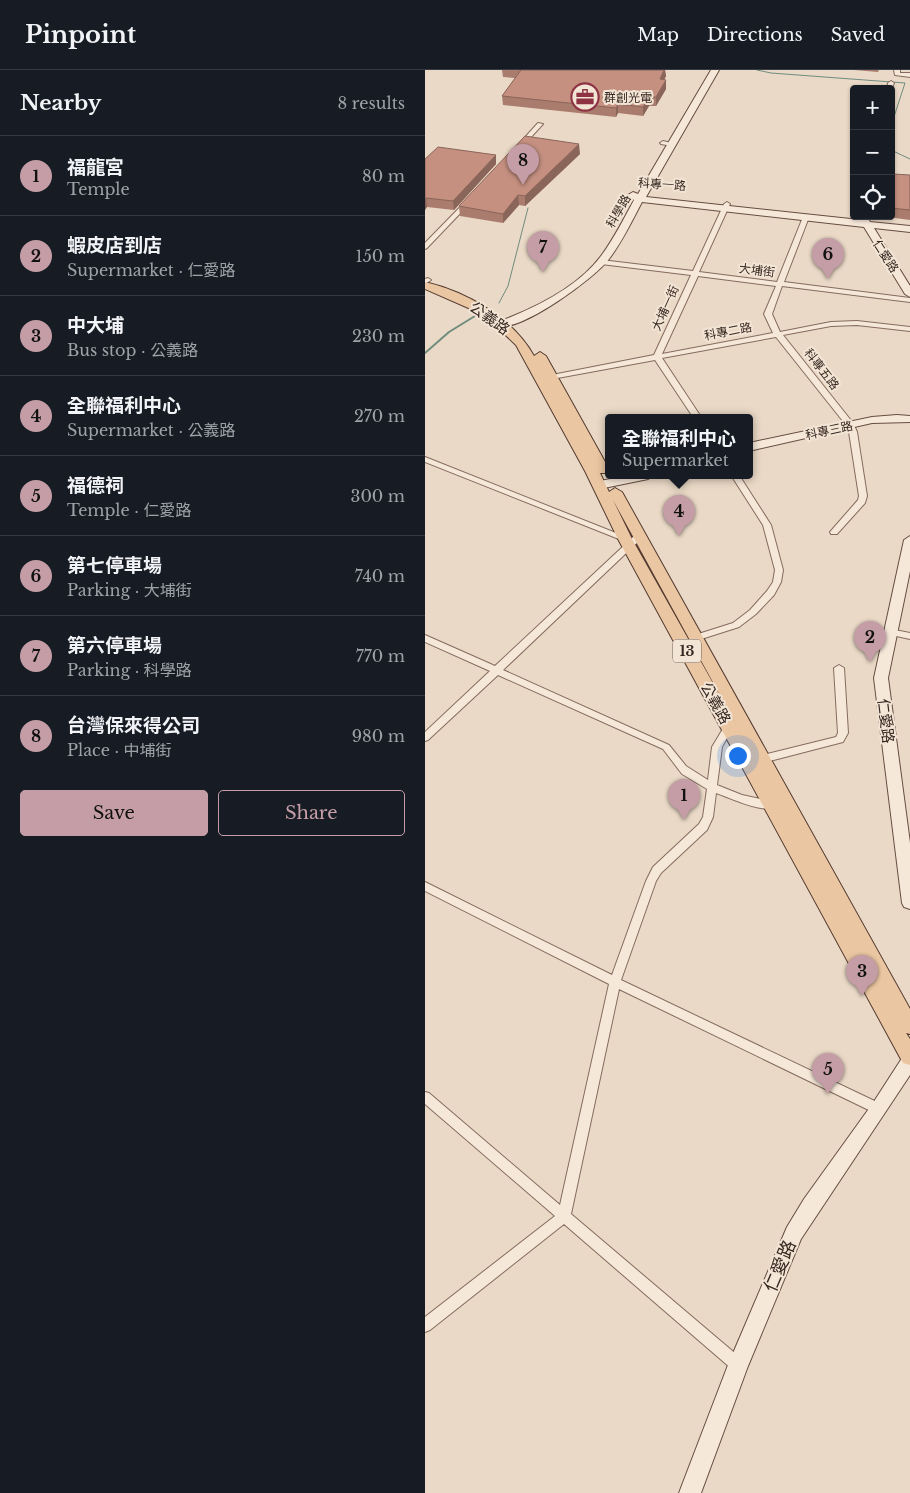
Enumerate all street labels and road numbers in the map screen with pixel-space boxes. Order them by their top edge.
street label: 科專一路 [638,175,686,193]
street label: 科學路 [603,192,633,230]
street label: 仁愛路 [870,237,902,275]
street label: 大埔街 [738,260,776,280]
street label: 大埔一街 [648,283,682,333]
street label: 公義路 [466,297,514,339]
street label: 科專二路 [703,319,753,343]
street label: 科專五路 [801,345,843,393]
street label: 科專三路 [804,418,854,442]
road number: 13 [673,640,701,662]
street label: 公義路 [697,679,735,727]
street label: 仁愛路 [874,698,898,744]
street label: 仁愛路 [759,1237,801,1295]

